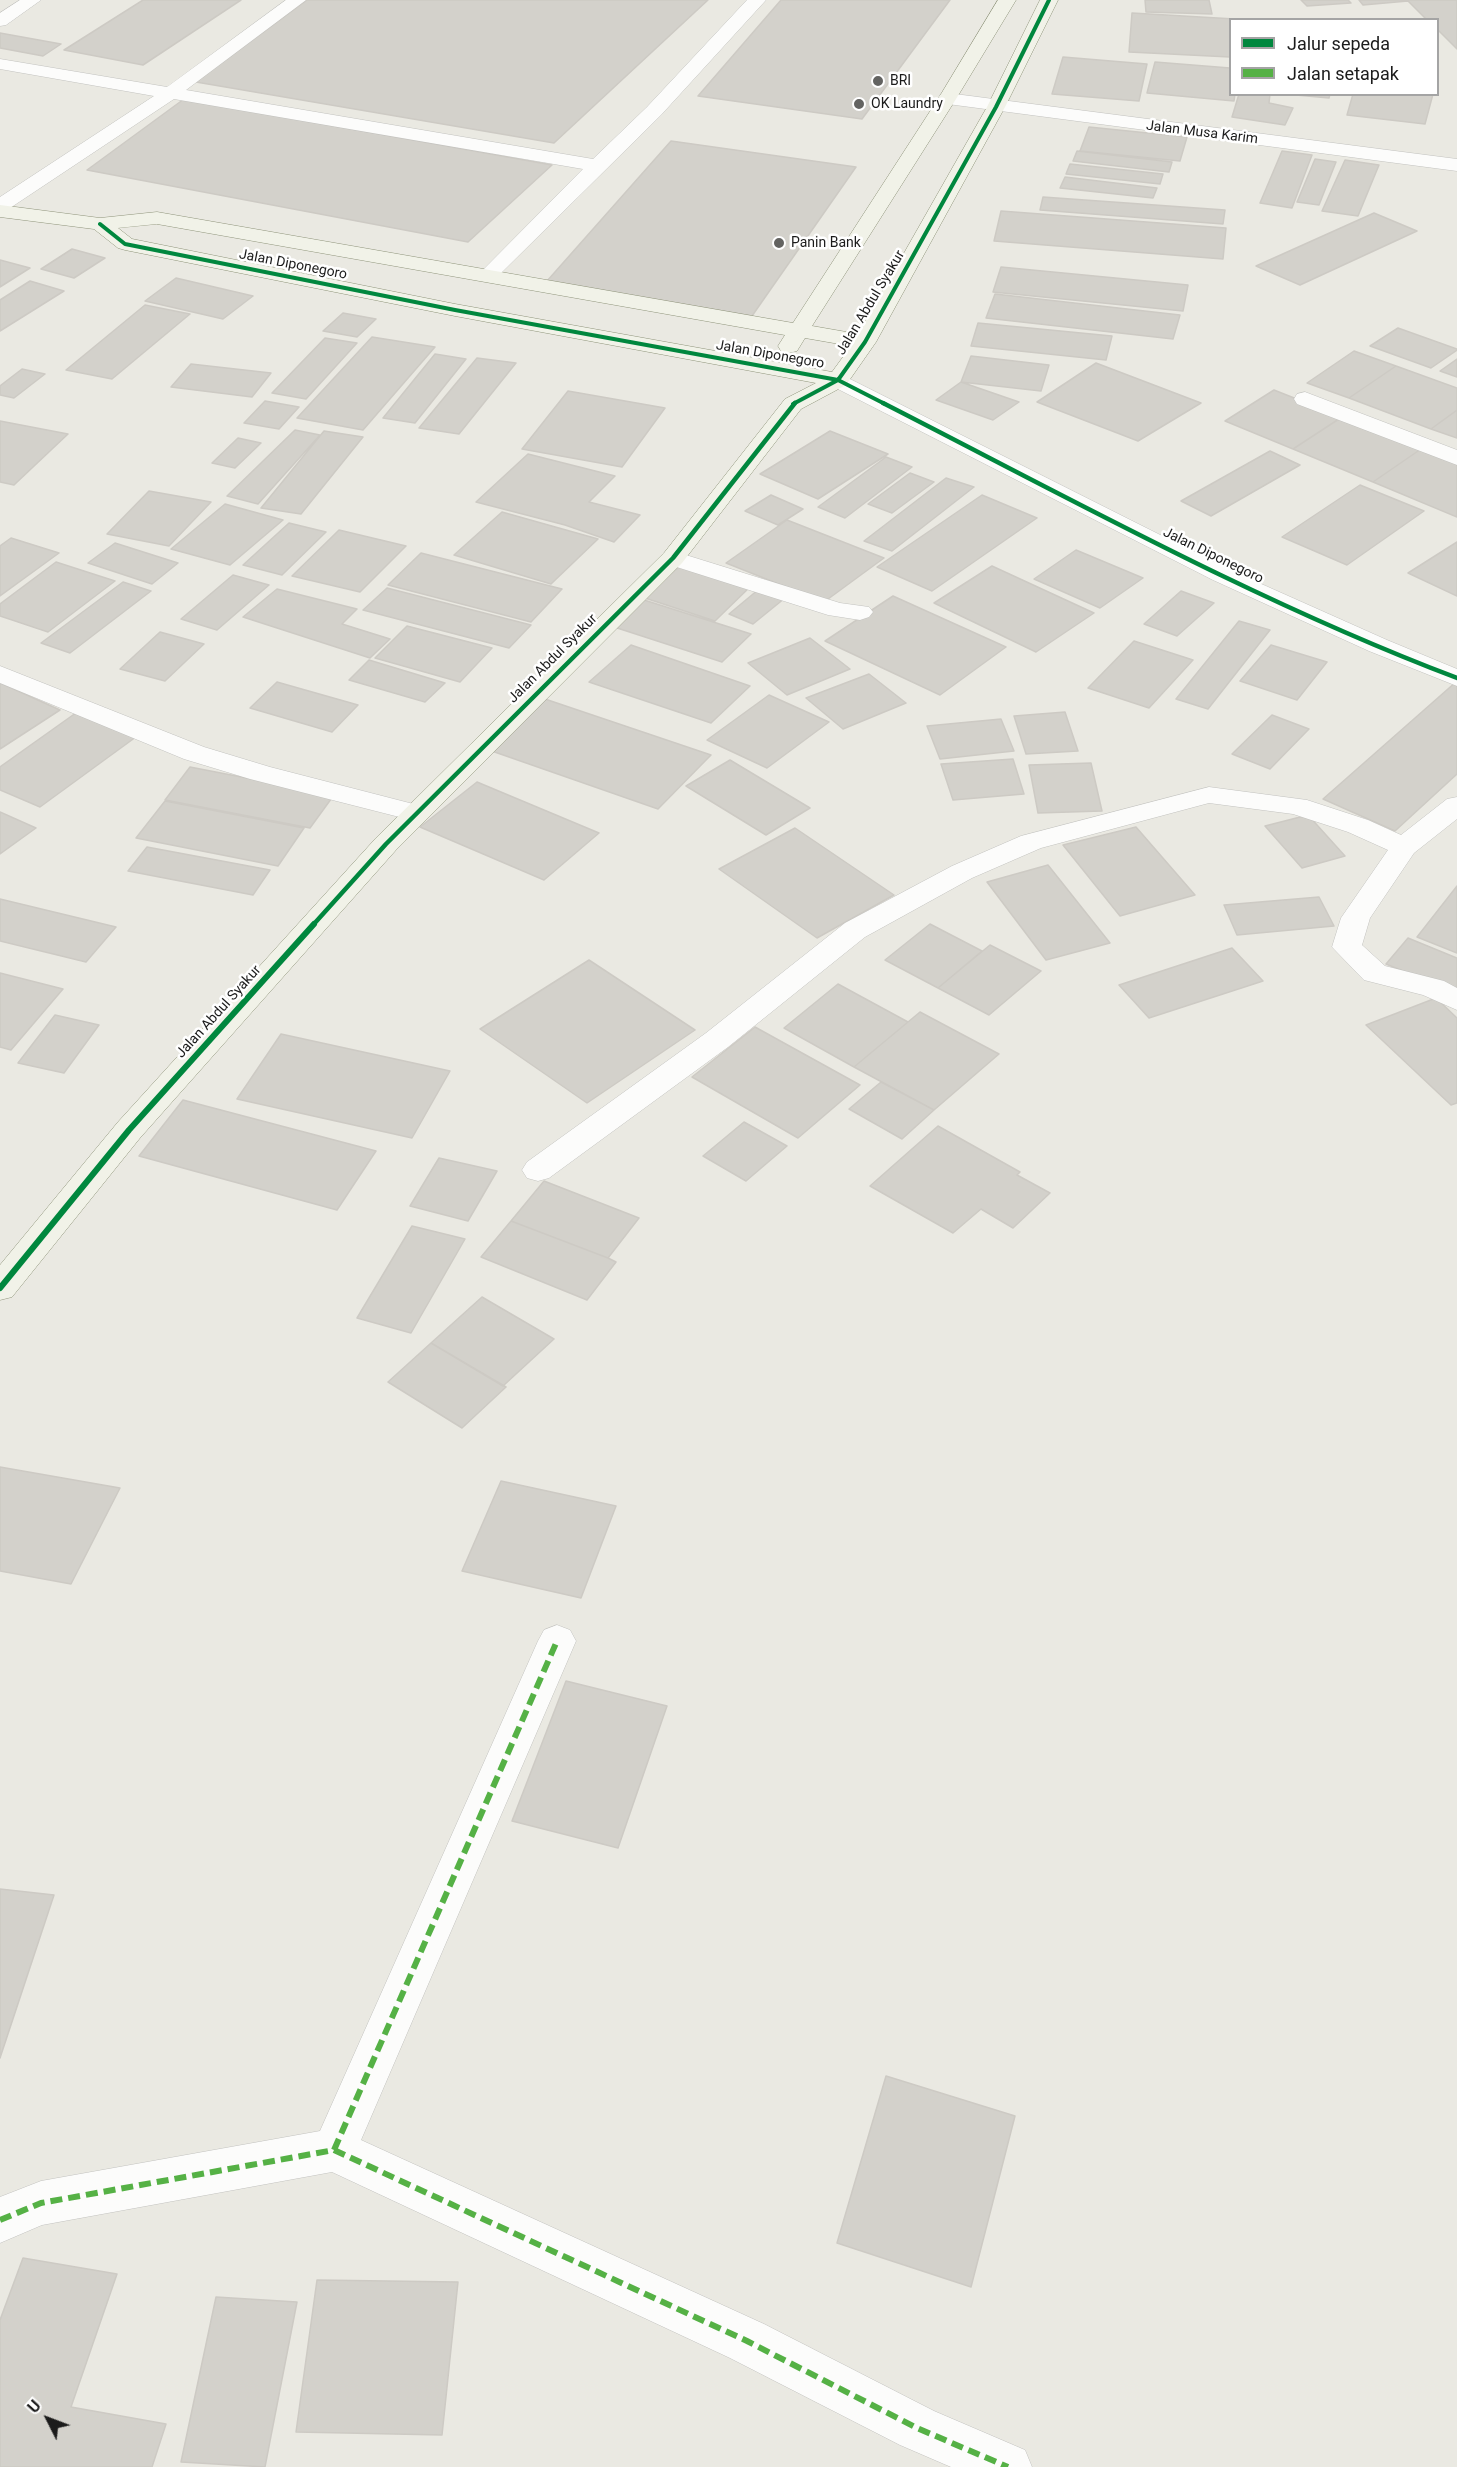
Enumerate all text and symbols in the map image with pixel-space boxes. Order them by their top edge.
legend [1229,18,1439,96]
text: Jalur sepeda [1287,33,1390,54]
text: Jalan setapak [1287,63,1399,84]
place label: BRI [890,73,911,89]
marker: BRI [871,74,885,88]
place label: OK Laundry [871,96,943,112]
marker: OK Laundry [852,97,866,111]
street label: Jalan Musa Karim [1145,118,1259,148]
place label: Panin Bank [791,235,861,251]
marker: Panin Bank [772,236,786,250]
street label: Jalan Diponegoro [238,246,348,284]
street label: Jalan Abdul Syakur [833,248,909,358]
street label: Jalan Diponegoro [715,337,825,373]
street label: Jalan Diponegoro [1160,524,1266,588]
street label: Jalan Abdul Syakur [505,611,601,707]
street label: Jalan Abdul Syakur [173,962,265,1062]
north arrow [18,2389,78,2449]
text: U [24,2396,45,2417]

